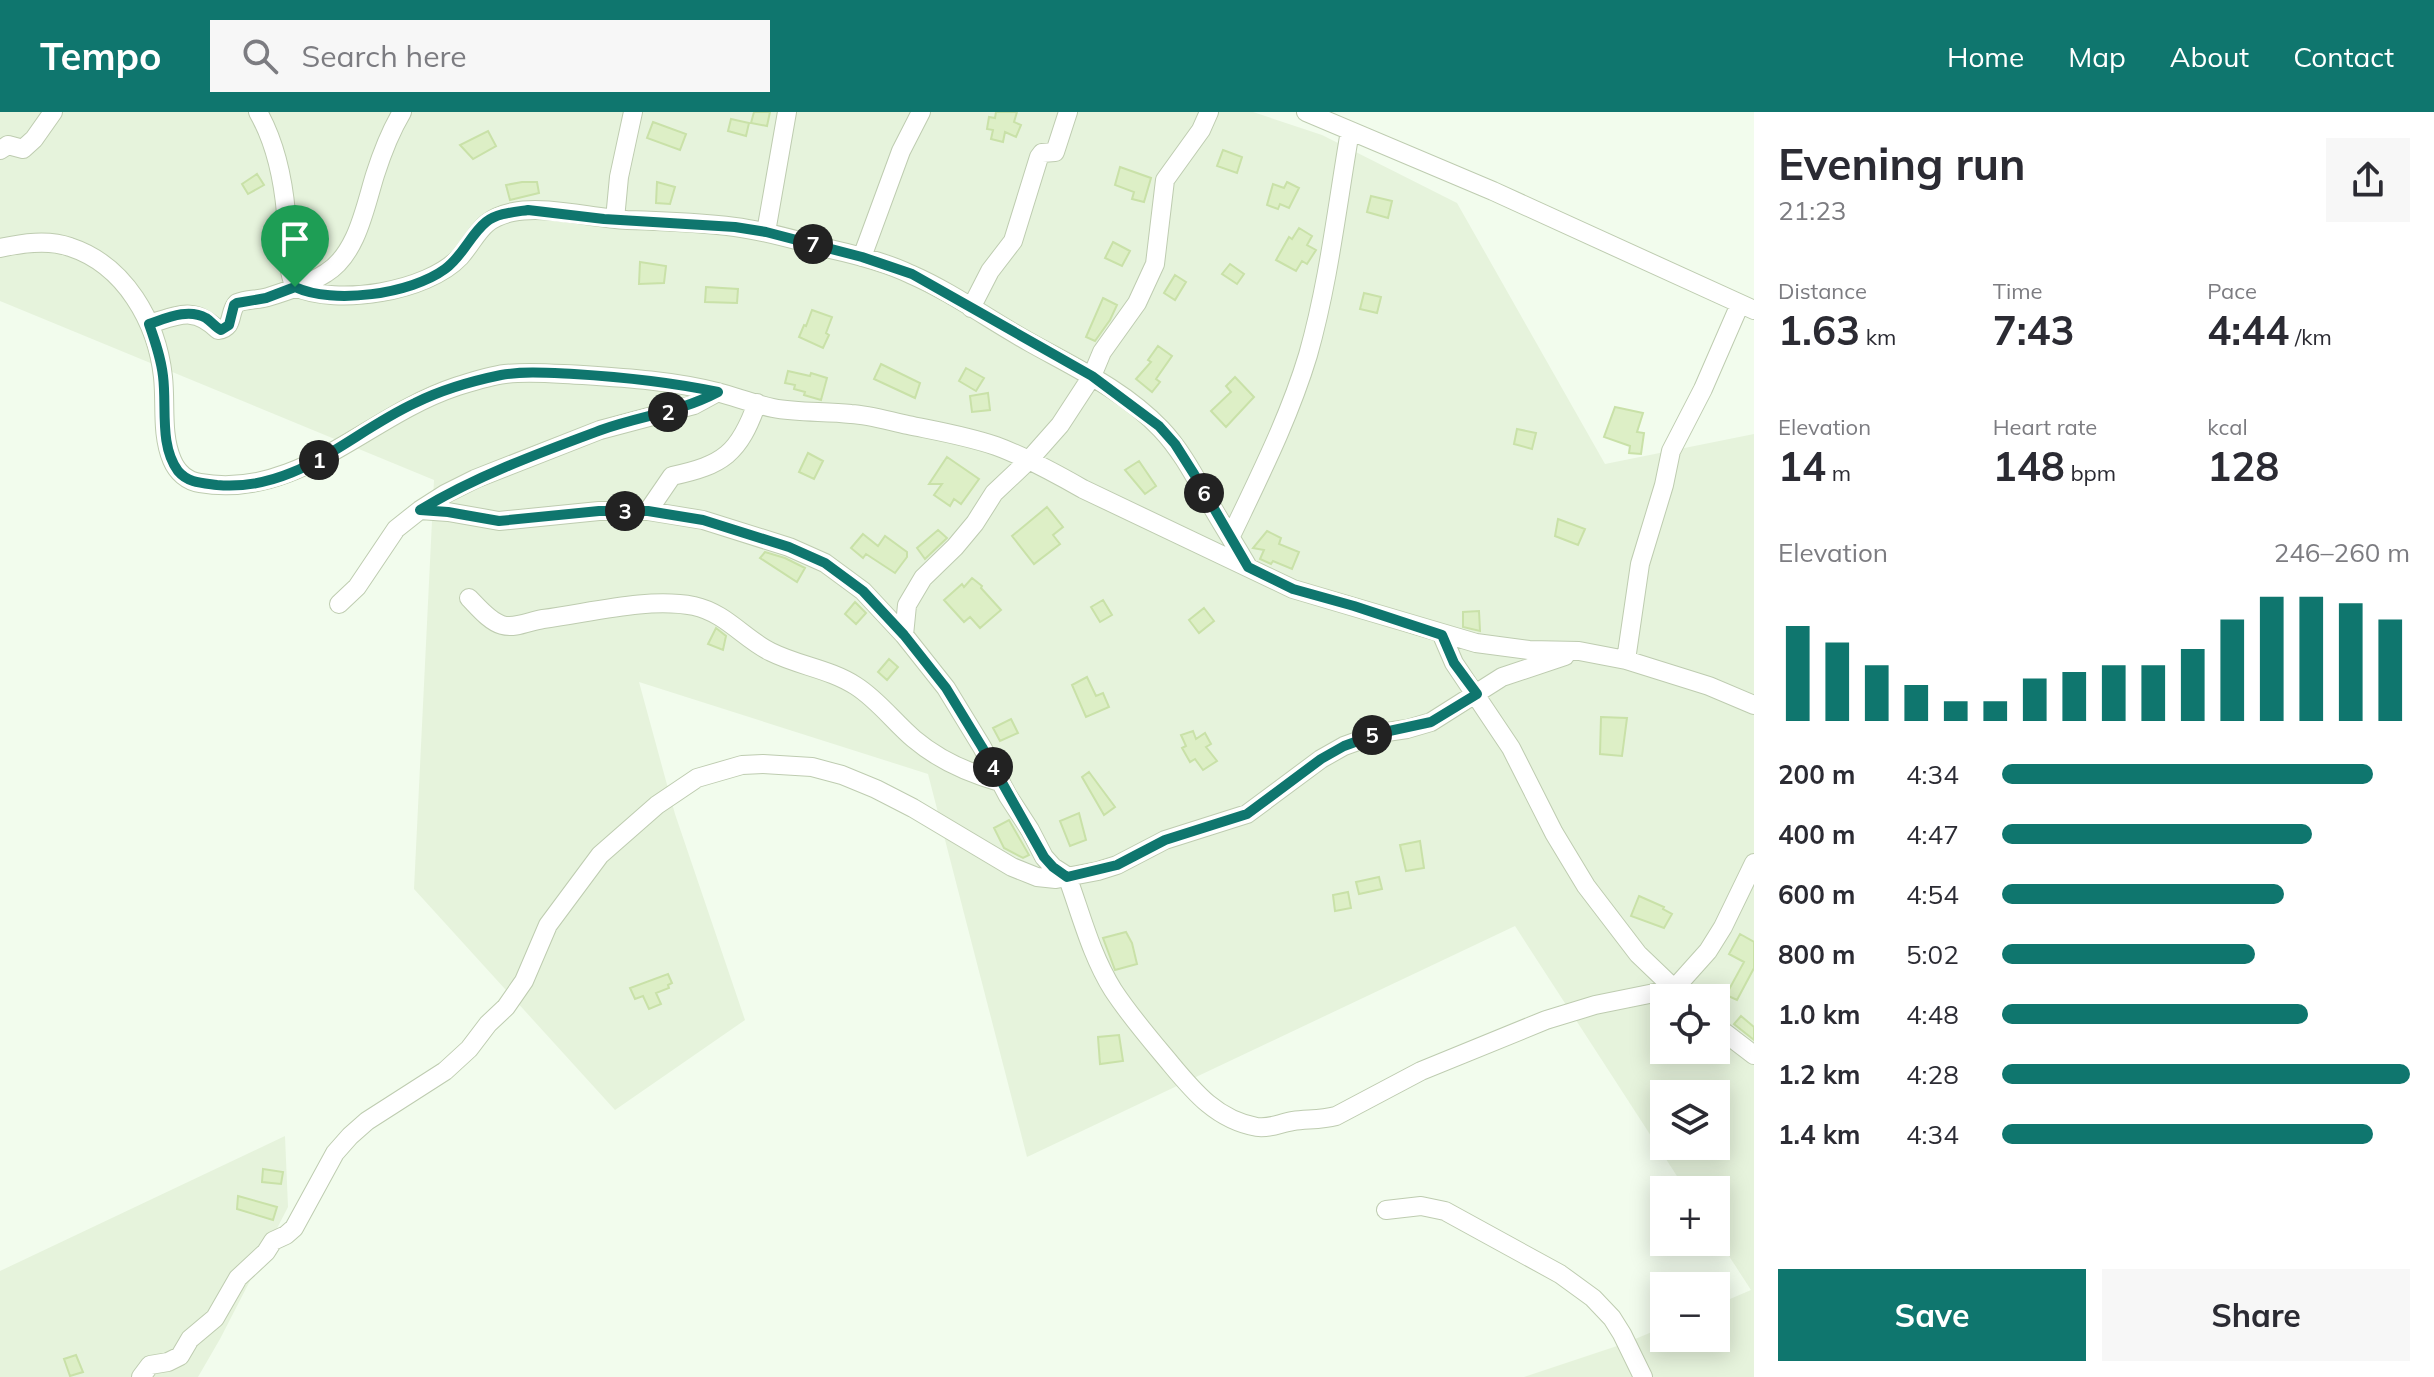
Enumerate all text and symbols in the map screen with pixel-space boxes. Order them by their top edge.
search box [210,20,770,92]
text: Tempo [40,32,162,80]
icon: search [238,34,282,78]
text: Search here [302,37,467,75]
text: Home [1947,39,2024,74]
text: Map [2068,39,2126,74]
text: About [2170,39,2249,74]
text: Contact [2293,39,2394,74]
text: Evening run [1778,136,2025,191]
button: share [2326,138,2410,222]
text: 21:23 [1778,194,1846,227]
pin [261,205,329,287]
icon: arrive [273,217,317,261]
pin: 7 [793,224,833,264]
text: 7 [806,230,820,258]
text: Distance [1778,277,1867,305]
text: Time [1993,277,2042,305]
text: Pace [2207,277,2257,305]
text: 1.63 [1778,305,1860,355]
text: 7:43 [1993,305,2075,355]
text: 4:44 [2207,305,2289,355]
text: km [1860,323,1896,351]
text: /km [2289,323,2332,351]
pin: 2 [648,392,688,432]
text: 2 [661,398,675,426]
text: Elevation [1778,413,1871,441]
text: Heart rate [1993,413,2097,441]
text: kcal [2207,413,2248,441]
pin: 1 [299,440,339,480]
text: 14 [1778,441,1826,491]
text: 148 [1993,441,2065,491]
text: 128 [2207,441,2279,491]
text: 1 [312,446,326,474]
text: m [1826,459,1851,487]
text: bpm [2065,459,2116,487]
pin: 6 [1184,473,1224,513]
text: 6 [1197,479,1211,507]
pin: 3 [605,491,645,531]
text: 3 [618,497,632,525]
text: Elevation [1778,536,1888,569]
text: 246–260 m [2274,536,2410,569]
pin: 5 [1352,715,1392,755]
text: 5 [1365,721,1379,749]
pin: 4 [973,747,1013,787]
text: 4 [986,753,1000,781]
text: 200 m [1778,758,1855,791]
text: 4:34 [1906,758,1959,791]
text: 400 m [1778,818,1855,851]
text: 4:47 [1906,818,1959,851]
text: 600 m [1778,878,1855,911]
text: 4:54 [1906,878,1959,911]
text: 800 m [1778,938,1855,971]
text: 5:02 [1906,938,1959,971]
map controls [1650,984,1730,1352]
button: locate [1650,984,1730,1064]
text: 1.0 km [1778,998,1861,1031]
text: 4:48 [1906,998,1959,1031]
text: 1.2 km [1778,1058,1861,1091]
text: 4:28 [1906,1058,1959,1091]
button: layers [1650,1080,1730,1160]
text: 1.4 km [1778,1118,1861,1151]
text: 4:34 [1906,1118,1959,1151]
button: + [1650,1176,1730,1256]
button: Save [1778,1269,2086,1361]
button: Share [2102,1269,2410,1361]
button: − [1650,1272,1730,1352]

